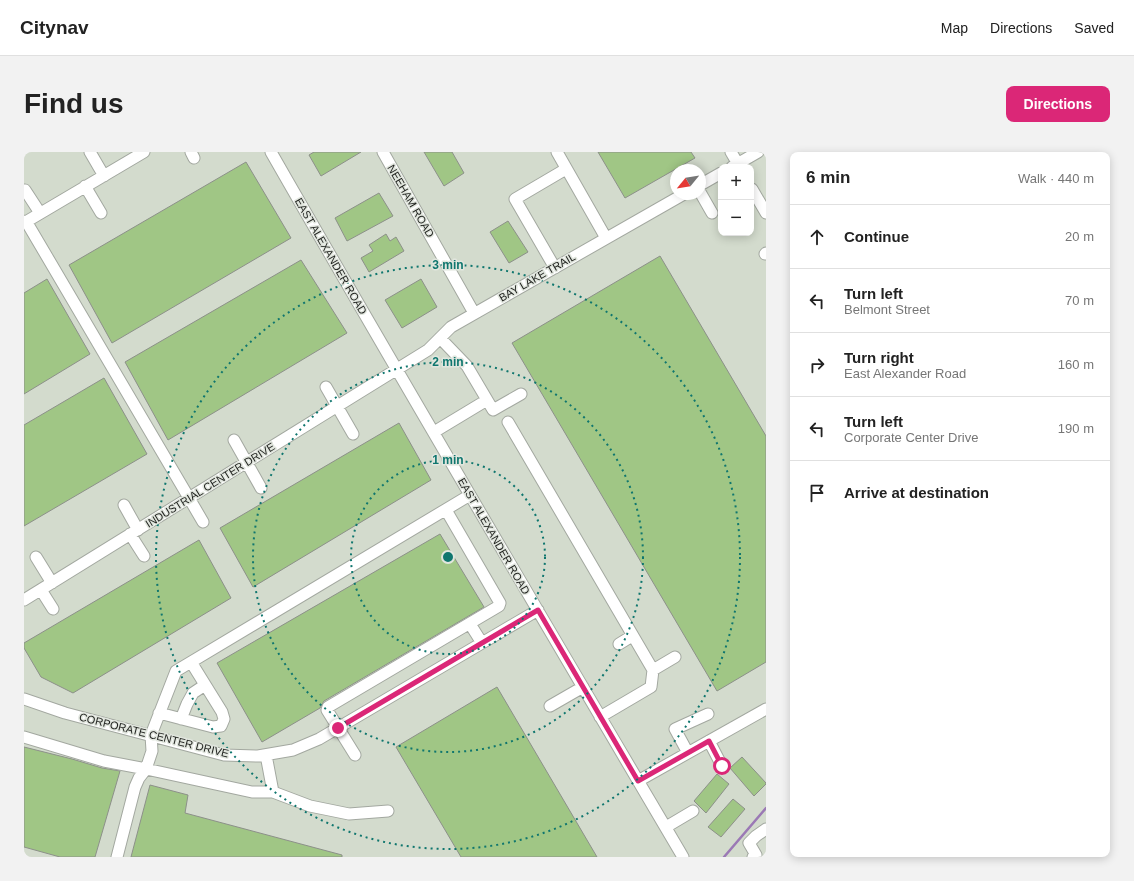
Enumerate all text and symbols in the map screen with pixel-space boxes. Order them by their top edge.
text: Citynav [20,17,89,38]
text: Map [941,20,968,36]
text: Directions [990,20,1052,36]
text: Saved [1074,20,1114,36]
button: Directions [1006,86,1110,122]
text: Find us [24,88,124,119]
street label: NEEHAM ROAD [385,163,437,240]
north arrow [670,164,706,200]
map controls [718,164,754,236]
button: + [718,164,754,200]
text: 6 min [806,168,850,187]
text: Walk · 440 m [1018,171,1094,186]
street label: EAST ALEXANDER ROAD [293,196,369,316]
button: − [718,200,754,236]
icon: ahead [806,226,828,248]
text: Continue [844,228,909,245]
text: 20 m [1065,229,1094,244]
street label: BAY LAKE TRAIL [497,250,577,304]
text: 3 min [432,258,464,272]
text: Turn left [844,285,903,302]
icon: left [806,290,828,312]
text: 70 m [1065,293,1094,308]
text: Belmont Street [844,302,930,317]
text: Turn right [844,349,914,366]
icon: right [806,354,828,376]
text: 2 min [432,355,464,369]
text: 160 m [1058,357,1094,372]
text: East Alexander Road [844,366,966,381]
text: Turn left [844,413,903,430]
icon: left [806,418,828,440]
text: 190 m [1058,421,1094,436]
text: Corporate Center Drive [844,430,978,445]
street label: INDUSTRIAL CENTER DRIVE [143,440,277,530]
text: 1 min [432,453,464,467]
street label: EAST ALEXANDER ROAD [456,476,532,596]
icon: arrive [806,482,828,504]
text: Arrive at destination [844,484,989,501]
centre of rings [441,550,455,564]
street label: CORPORATE CENTER DRIVE [78,711,230,759]
route end [329,719,347,737]
route start [713,757,731,775]

